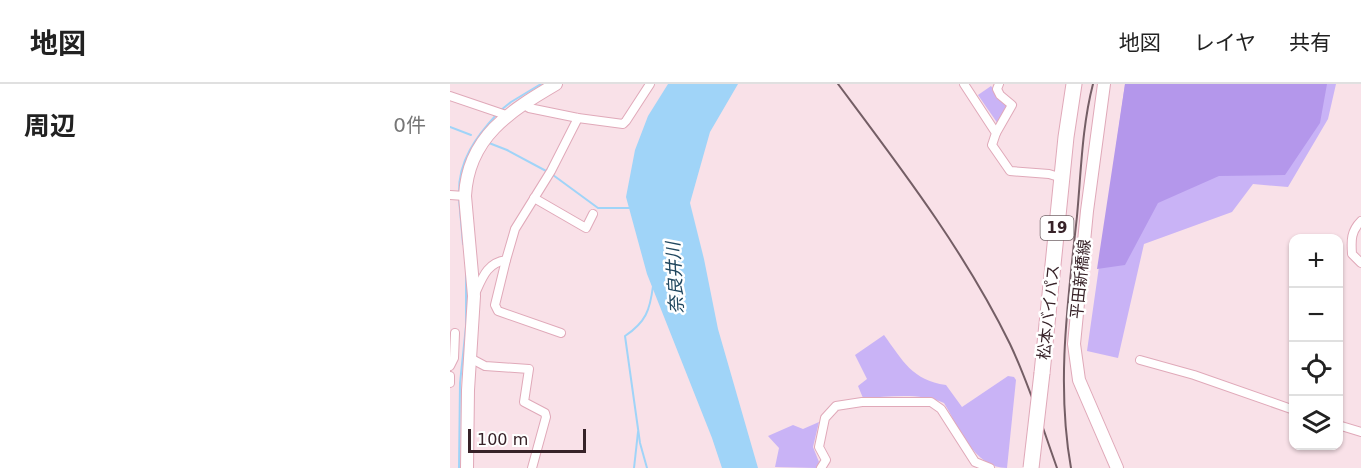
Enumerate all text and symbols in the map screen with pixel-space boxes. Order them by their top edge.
text: 地図 [30,27,86,60]
text: 地図 [1119,31,1161,55]
text: レイヤ [1194,31,1256,55]
text: 共有 [1289,31,1331,55]
text: 周辺 [24,111,76,141]
text: 0件 [393,113,426,137]
road number: 19 [1040,216,1074,240]
map controls [1289,234,1343,450]
button: + [1289,234,1343,288]
street label: 平田新橋線 [1067,238,1094,320]
water label: 奈良井川 [662,240,687,315]
street label: 松本バイパス [1034,263,1063,361]
button: − [1289,288,1343,342]
button: locate [1289,342,1343,396]
button: layers [1289,396,1343,450]
scale bar [468,426,586,454]
text: 100 m [477,430,528,449]

